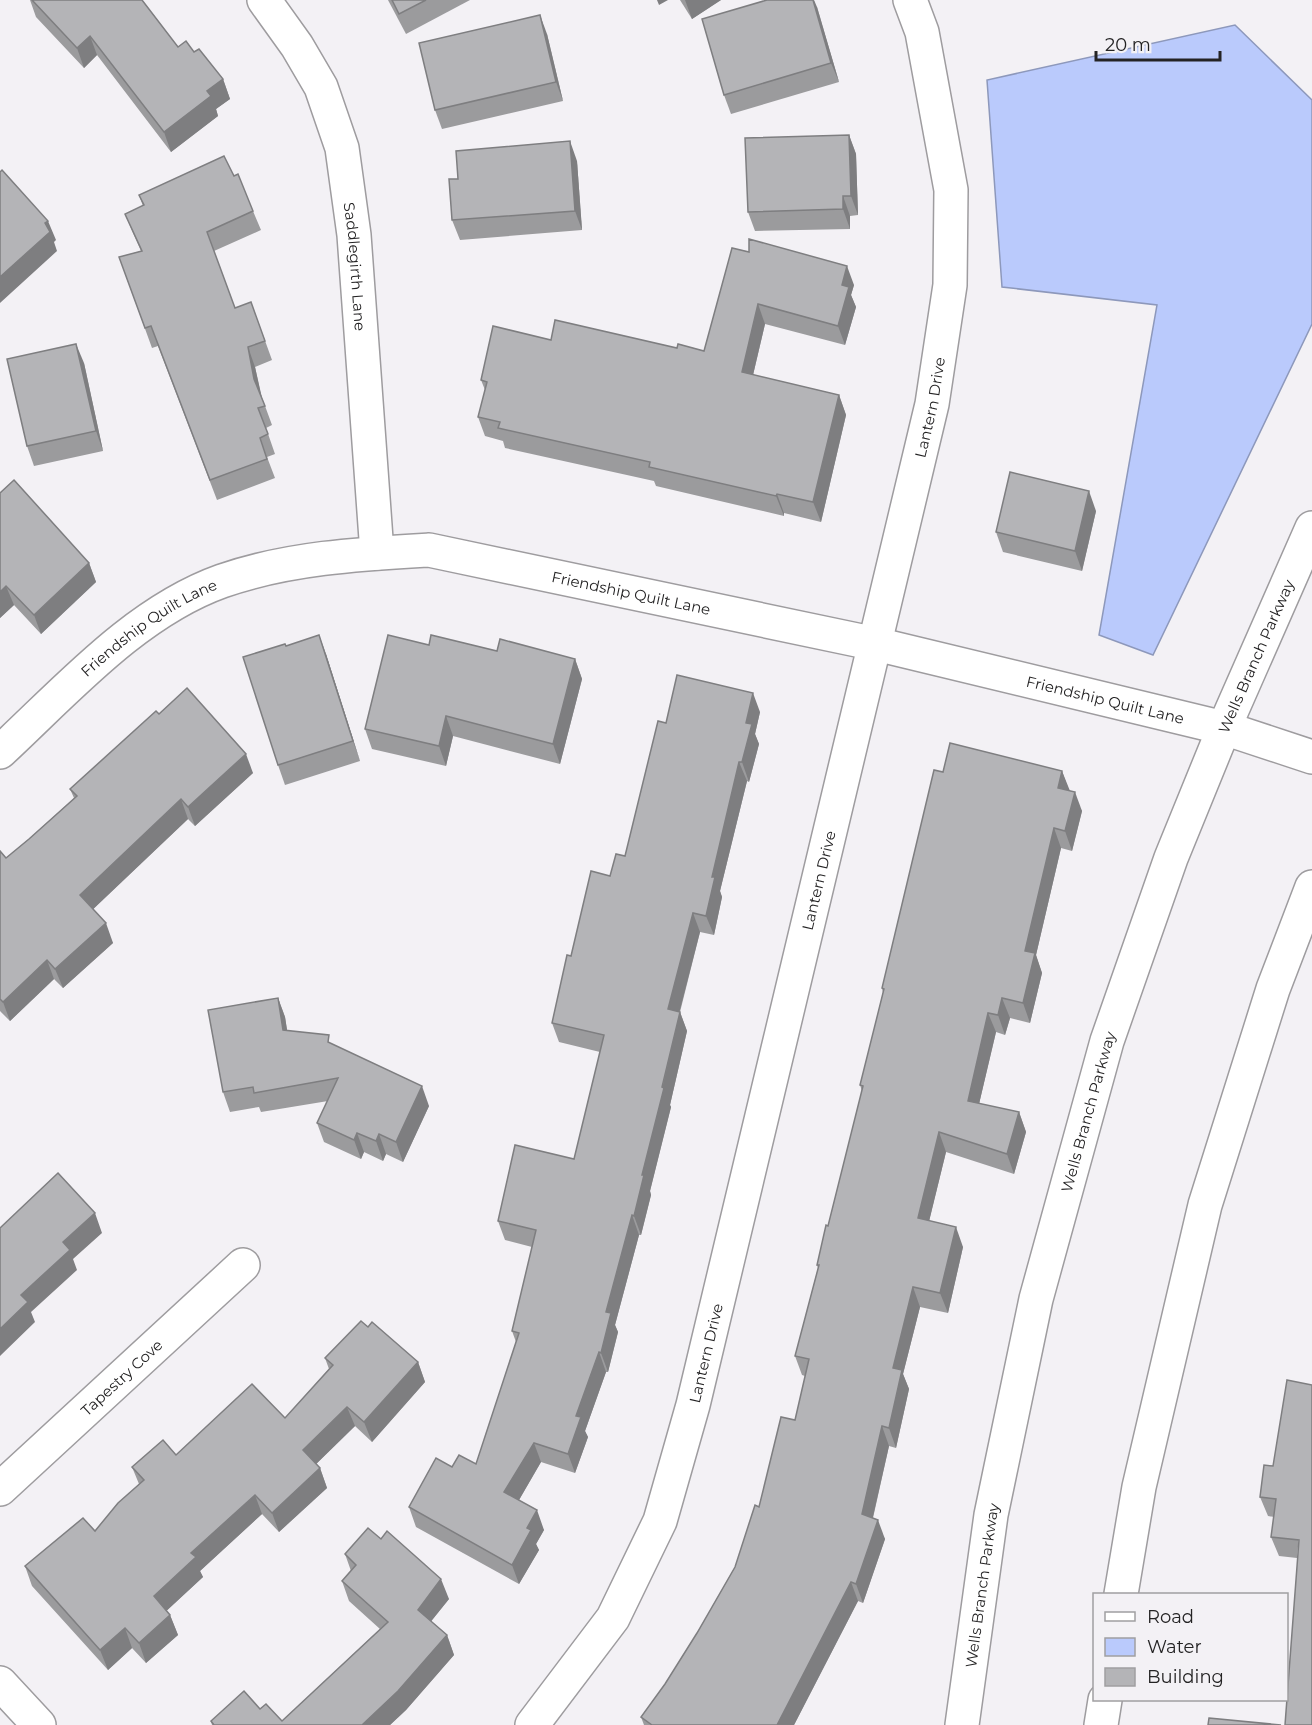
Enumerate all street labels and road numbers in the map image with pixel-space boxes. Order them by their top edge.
street label: Saddlegirth Lane [340,201,370,332]
street label: Lantern Drive [910,356,948,459]
street label: Friendship Quilt Lane [550,567,712,618]
street label: Friendship Quilt Lane [76,574,220,680]
street label: Wells Branch Parkway [1214,576,1298,736]
street label: Friendship Quilt Lane [1024,671,1186,728]
street label: Lantern Drive [797,829,839,932]
street label: Wells Branch Parkway [1056,1028,1119,1194]
street label: Lantern Drive [684,1301,726,1405]
street label: Tapestry Cove [77,1335,166,1419]
street label: Wells Branch Parkway [961,1501,1003,1669]

